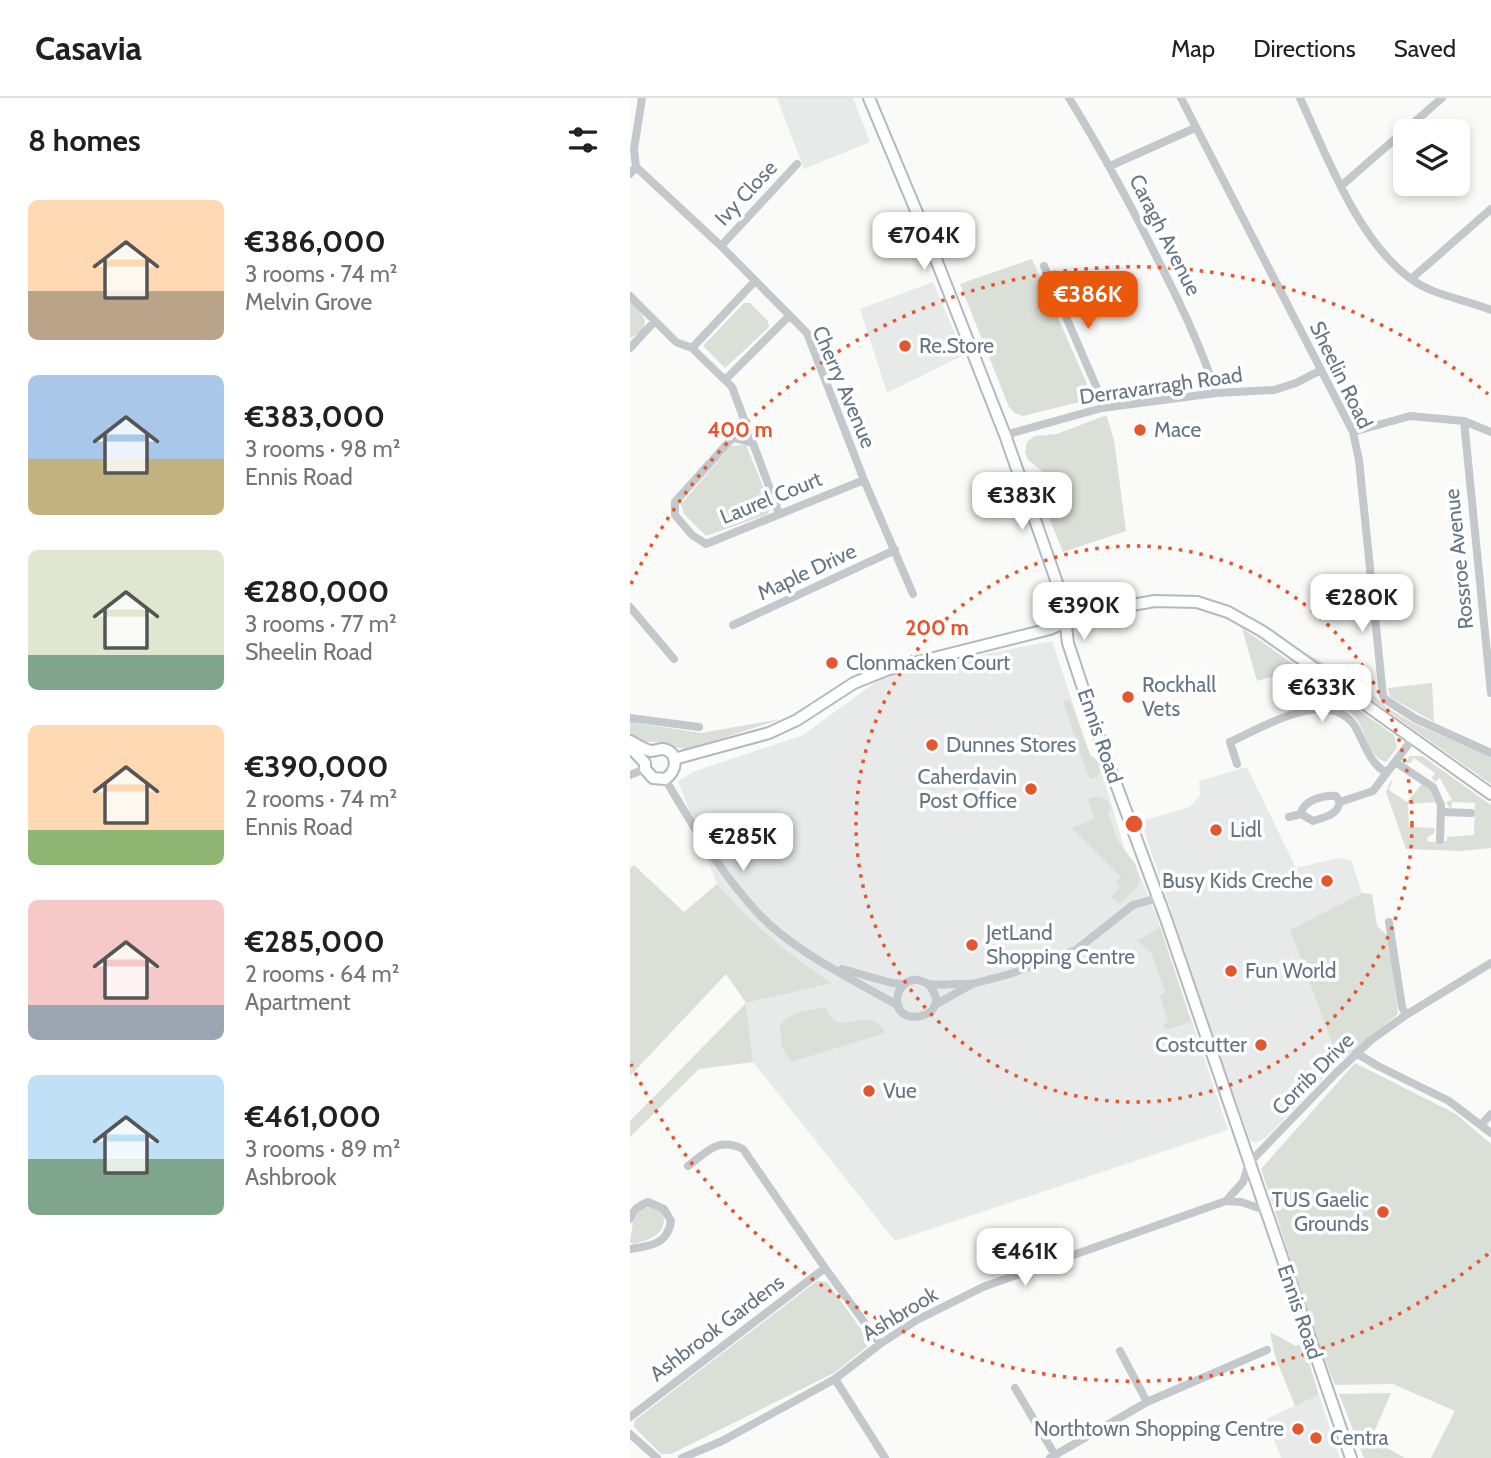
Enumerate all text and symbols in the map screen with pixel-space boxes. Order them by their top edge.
text: Casavia [35,28,142,68]
text: Map [1171,34,1215,63]
text: Directions [1253,34,1356,63]
text: Saved [1394,34,1456,63]
map controls [1393,119,1470,196]
button: layers [1393,119,1470,196]
icon: filters [564,121,602,159]
text: 8 homes [28,122,141,159]
street label: Ivy Close [709,155,782,230]
street label: Caragh Avenue [1124,170,1207,300]
pin: €704K [875,212,973,272]
text: €704K [888,221,960,249]
text: €386,000 [245,223,386,260]
icon: home [84,228,168,312]
text: 3 rooms · 74 m² [245,260,397,288]
pin: €386K [1039,272,1137,331]
text: €386K [1054,280,1122,308]
text: Melvin Grove [245,288,372,316]
street label: Sheelin Road [1305,317,1378,433]
street label: Cherry Avenue [808,322,882,452]
place label: Re.Store [919,333,994,358]
marker: Re.Store [897,338,913,354]
street label: Derravarragh Road [1078,362,1244,409]
text: €383,000 [245,398,385,435]
icon: home [84,403,168,487]
text: 400 m [707,417,773,442]
place label: Mace [1154,417,1201,442]
marker: Mace [1132,422,1148,438]
text: 3 rooms · 98 m² [245,435,400,463]
text: Ennis Road [245,463,353,491]
street label: Laurel Court [716,466,825,529]
pin: €383K [973,472,1071,532]
text: €383K [988,481,1056,509]
street label: Rossroe Avenue [1439,487,1478,631]
street label: Maple Drive [753,538,860,605]
text: €280,000 [245,573,389,610]
pin: €280K [1313,574,1411,634]
icon: home [84,578,168,662]
pin: €390K [1035,582,1133,642]
text: €280K [1326,583,1398,611]
text: €390K [1049,591,1119,619]
text: 3 rooms · 77 m² [245,610,397,638]
text: 200 m [905,615,969,640]
text: Sheelin Road [245,638,373,666]
place label: Clonmacken Court [846,650,1010,675]
marker: Clonmacken Court [824,655,840,671]
pin: €633K [1273,664,1371,724]
place label: Rockhall Vets [1142,672,1216,721]
text: €633K [1289,673,1355,701]
street label: Ennis Road [1073,685,1128,786]
marker: Rockhall Vets [1120,689,1136,705]
place label: Dunnes Stores [946,732,1076,757]
marker: Dunnes Stores [924,737,940,753]
text: €390,000 [245,748,388,785]
icon: home [84,753,168,837]
place label: Caherdavin Post Office [918,764,1017,813]
marker: Caherdavin Post Office [1023,781,1039,797]
text: 2 rooms · 74 m² [245,785,397,813]
centre of rings [1122,812,1146,836]
text: Ennis Road [245,813,353,841]
pin: €285K [694,814,792,873]
place label: Lidl [1230,817,1262,842]
text: €285K [709,822,777,850]
marker: Lidl [1208,822,1224,838]
place label: Busy Kids Creche [1162,868,1313,893]
marker: Busy Kids Creche [1319,873,1335,889]
place label: JetLand Shopping Centre [985,920,1135,969]
text: €285,000 [245,923,385,960]
icon: home [84,928,168,1012]
marker: JetLand Shopping Centre [964,937,980,953]
place label: Fun World [1245,958,1336,983]
text: 2 rooms · 64 m² [245,960,399,988]
marker: Fun World [1223,963,1239,979]
text: Apartment [245,988,350,1016]
street label: Corrib Drive [1267,1027,1359,1120]
place label: Costcutter [1155,1032,1247,1057]
marker: Costcutter [1253,1037,1269,1053]
place label: Vue [883,1078,917,1103]
marker: Vue [861,1083,877,1099]
text: €461,000 [245,1098,381,1135]
icon: home [84,1103,168,1187]
text: 3 rooms · 89 m² [245,1135,400,1163]
text: Ashbrook [245,1163,337,1191]
place label: TUS Gaelic Grounds [1272,1187,1369,1236]
marker: TUS Gaelic Grounds [1375,1204,1391,1220]
pin: €461K [976,1228,1074,1288]
text: €461K [993,1237,1057,1265]
street label: Ennis Road [1273,1261,1328,1362]
street label: Ashbrook Gardens [645,1269,789,1386]
street label: Ashbrook [857,1281,942,1346]
place label: Northtown Shopping Centre [1034,1416,1284,1441]
marker: Northtown Shopping Centre [1290,1421,1306,1437]
place label: Centra [1330,1425,1389,1450]
marker: Centra [1308,1430,1324,1446]

